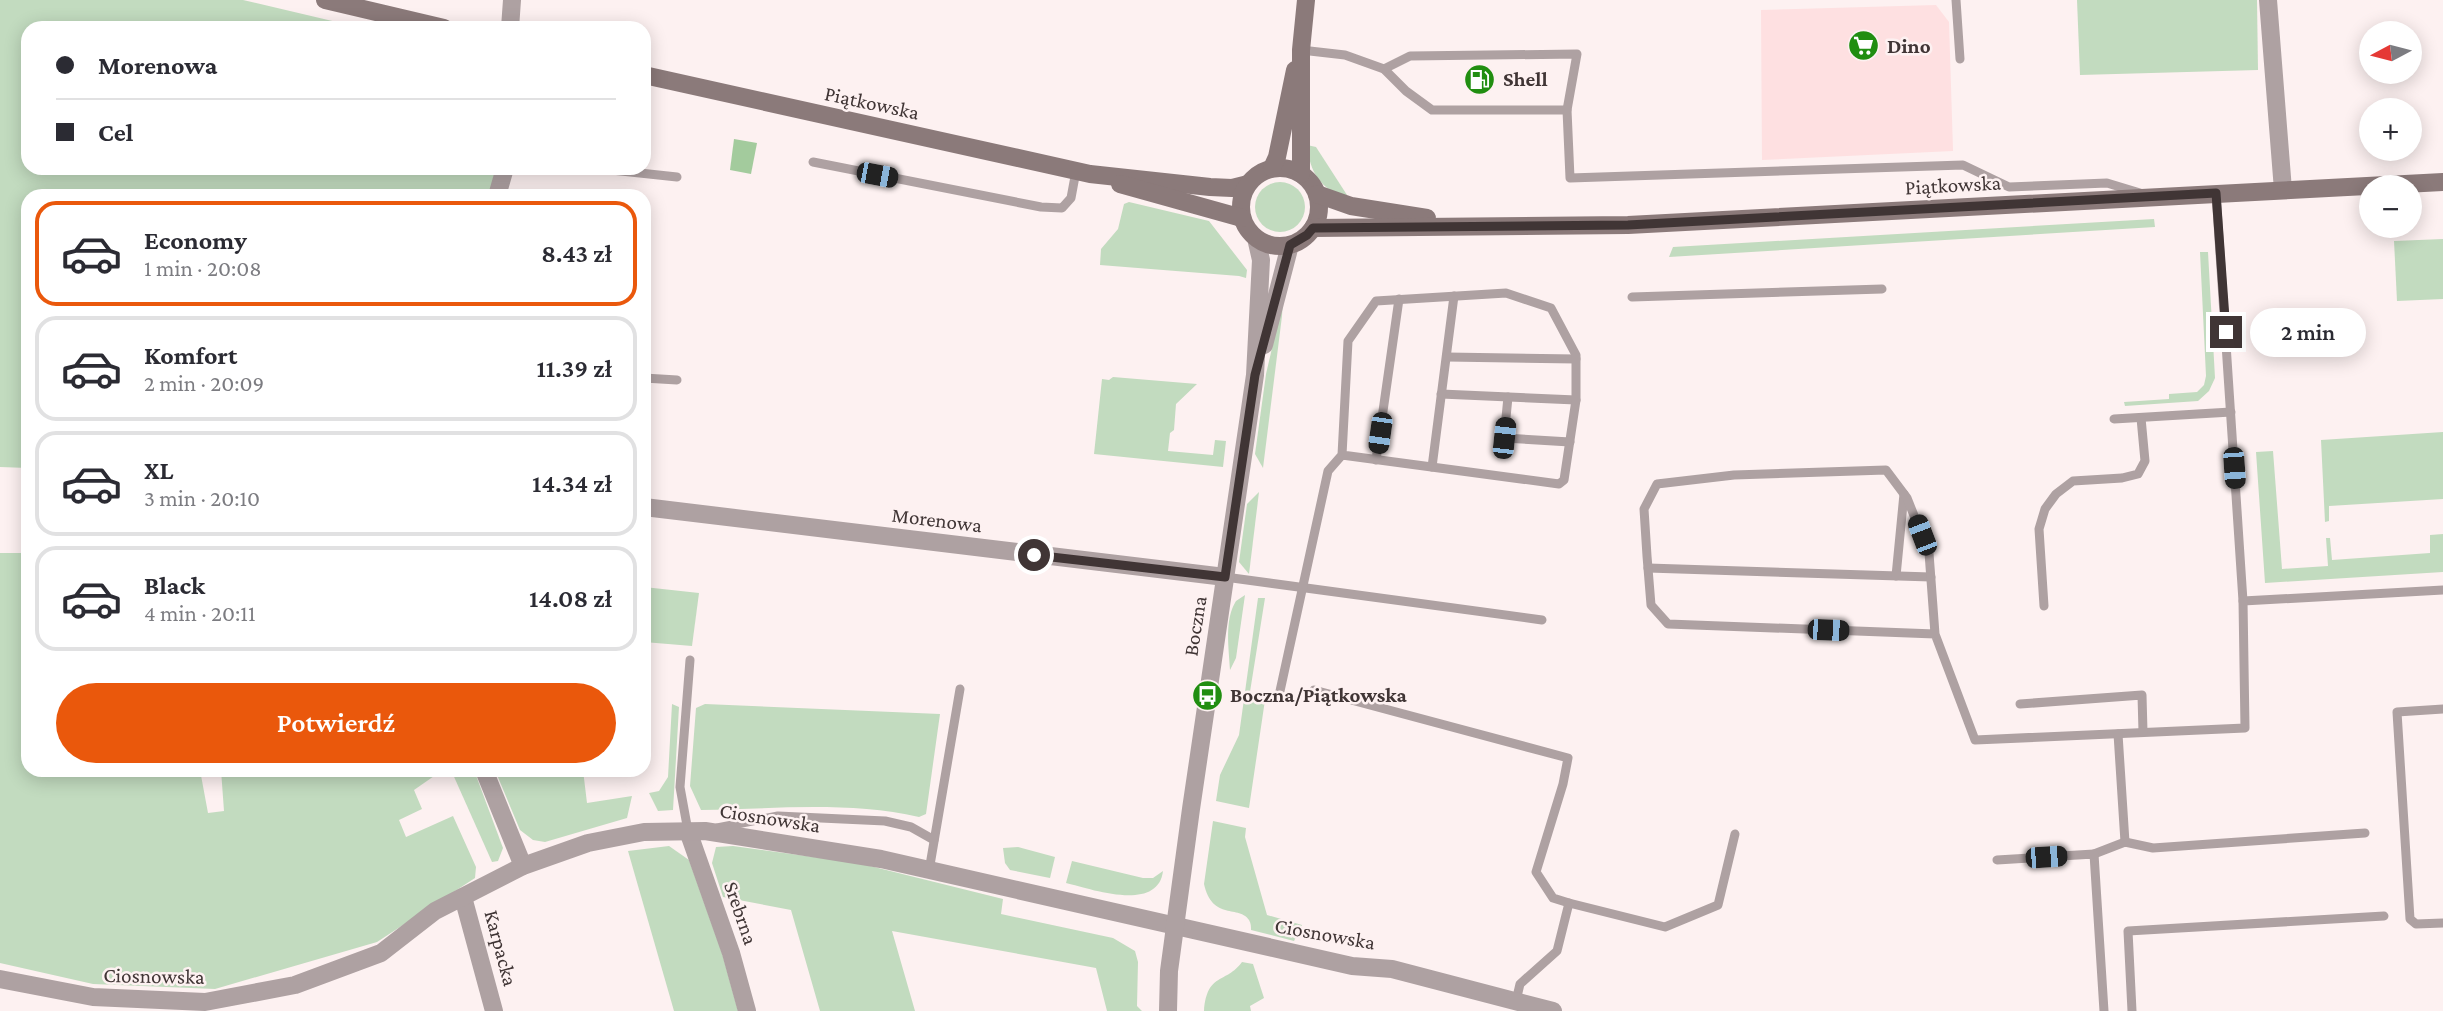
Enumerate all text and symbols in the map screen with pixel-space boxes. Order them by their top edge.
north arrow [2359,21,2422,84]
map controls [2359,21,2422,238]
supermarket icon: Dino [1847,29,1881,63]
place label: Dino [1887,34,1931,58]
text: Morenowa [98,51,217,80]
fuel station icon: Shell [1463,62,1497,96]
place label: Shell [1503,67,1548,91]
street label: Piątkowska [822,81,922,125]
button: + [2359,98,2422,161]
text: Cel [98,118,133,147]
car [855,161,900,189]
street label: Piątkowska [1904,170,2002,200]
button: − [2359,175,2422,238]
icon: car [60,222,123,285]
text: Economy [144,226,247,255]
text: 8.43 zł [541,239,612,268]
text: 1 min · 20:08 [144,255,262,281]
callout: 2 min [2250,308,2366,356]
route end [2210,316,2242,348]
text: 2 min [2281,319,2335,345]
icon: car [60,337,123,400]
text: Komfort [144,341,237,370]
text: 11.39 zł [536,354,612,383]
text: 2 min · 20:09 [144,370,264,396]
car [1367,411,1394,455]
car [1492,416,1517,460]
car [2223,446,2246,490]
icon: car [60,452,123,515]
text: XL [144,456,173,485]
text: 14.34 zł [532,469,612,498]
text: 3 min · 20:10 [144,485,260,511]
street label: Morenowa [890,503,984,537]
car [1905,512,1940,558]
route start [1018,539,1050,571]
icon: car [60,567,123,630]
text: Black [144,571,205,600]
text: 14.08 zł [529,584,612,613]
street label: Boczna [1178,594,1212,658]
text: 4 min · 20:11 [144,600,256,626]
car [1807,619,1850,641]
bus stop icon: Boczna/Piątkowska [1190,678,1224,712]
button: Potwierdź [56,683,616,763]
place label: Boczna/Piątkowska [1230,683,1408,707]
street label: Ciosnowska [718,798,822,838]
car [2025,845,2068,869]
street label: Srebrna [719,878,763,948]
street label: Karpacka [479,907,523,989]
street label: Ciosnowska [1273,913,1377,955]
street label: Ciosnowska [103,963,205,989]

